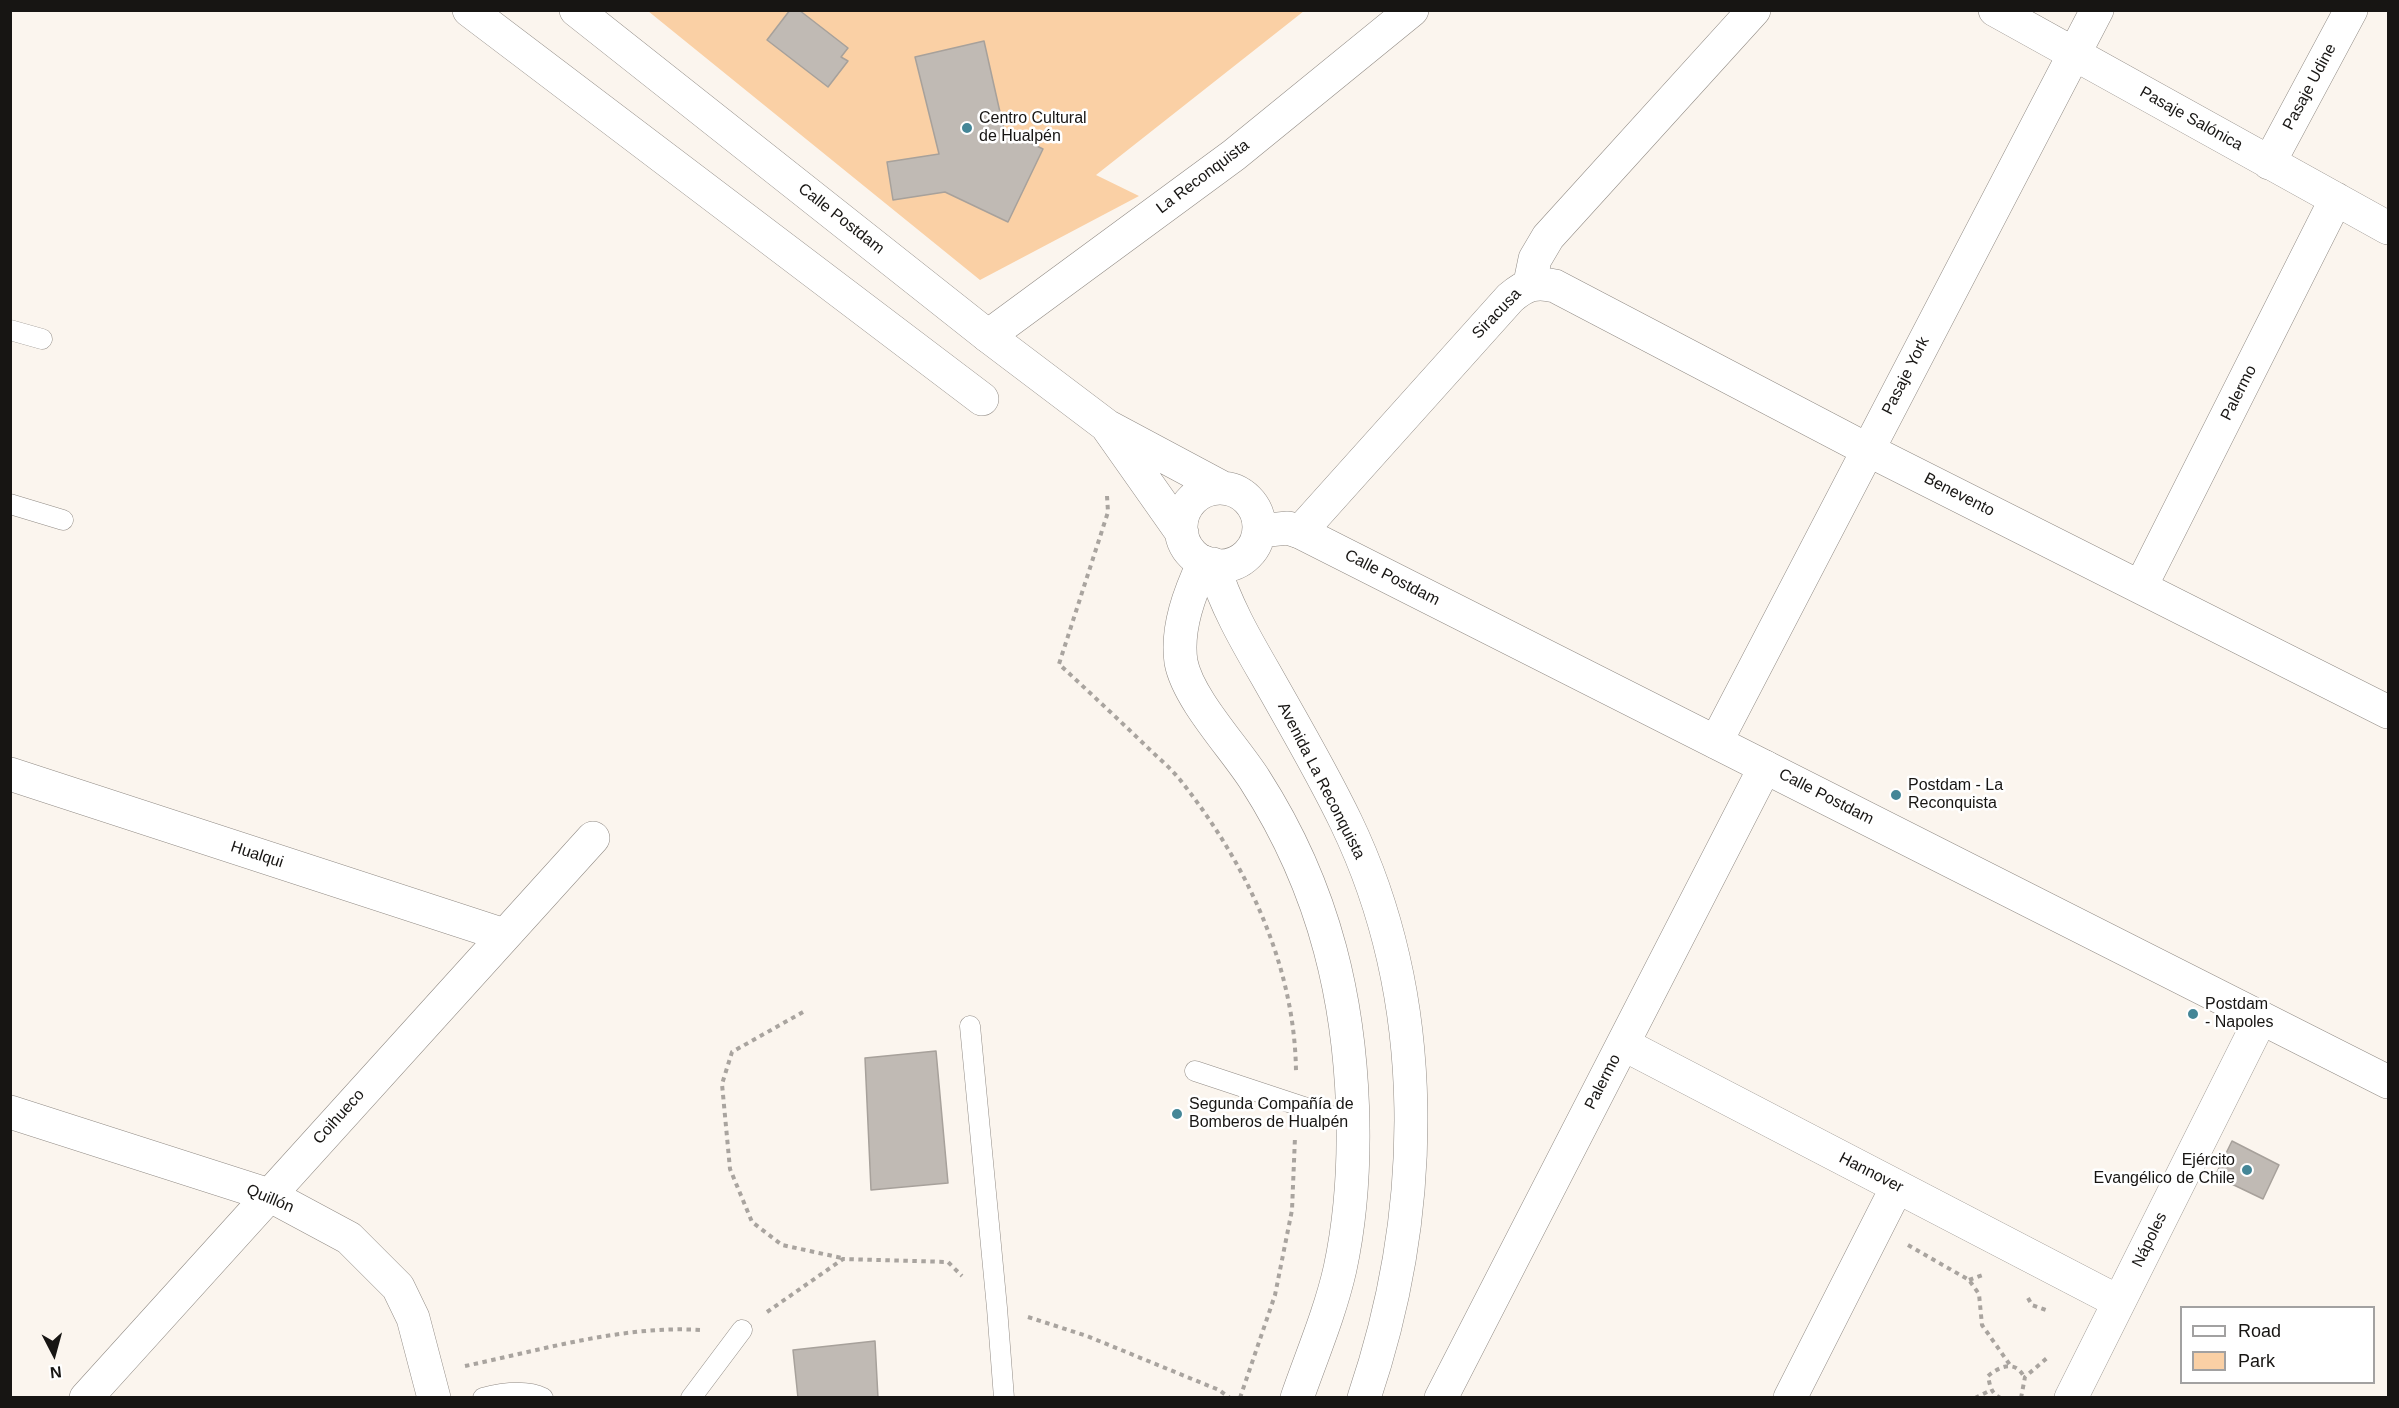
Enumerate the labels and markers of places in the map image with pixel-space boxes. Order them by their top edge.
place label: Centro Cultural de Hualpén [979,109,1087,147]
marker: Centro Cultural de Hualpén [960,121,974,135]
place label: Postdam - La Reconquista [1908,776,2003,814]
marker: Postdam - La Reconquista [1889,788,1903,802]
place label: Postdam - Napoles [2205,995,2273,1033]
marker: Postdam - Napoles [2186,1007,2200,1021]
place label: Segunda Compañía de Bomberos de Hualpén [1189,1095,1354,1133]
marker: Segunda Compañía de Bomberos de Hualpén [1170,1107,1184,1121]
place label: Ejército Evangélico de Chile [2094,1151,2235,1189]
marker: Ejército Evangélico de Chile [2240,1163,2254,1177]

